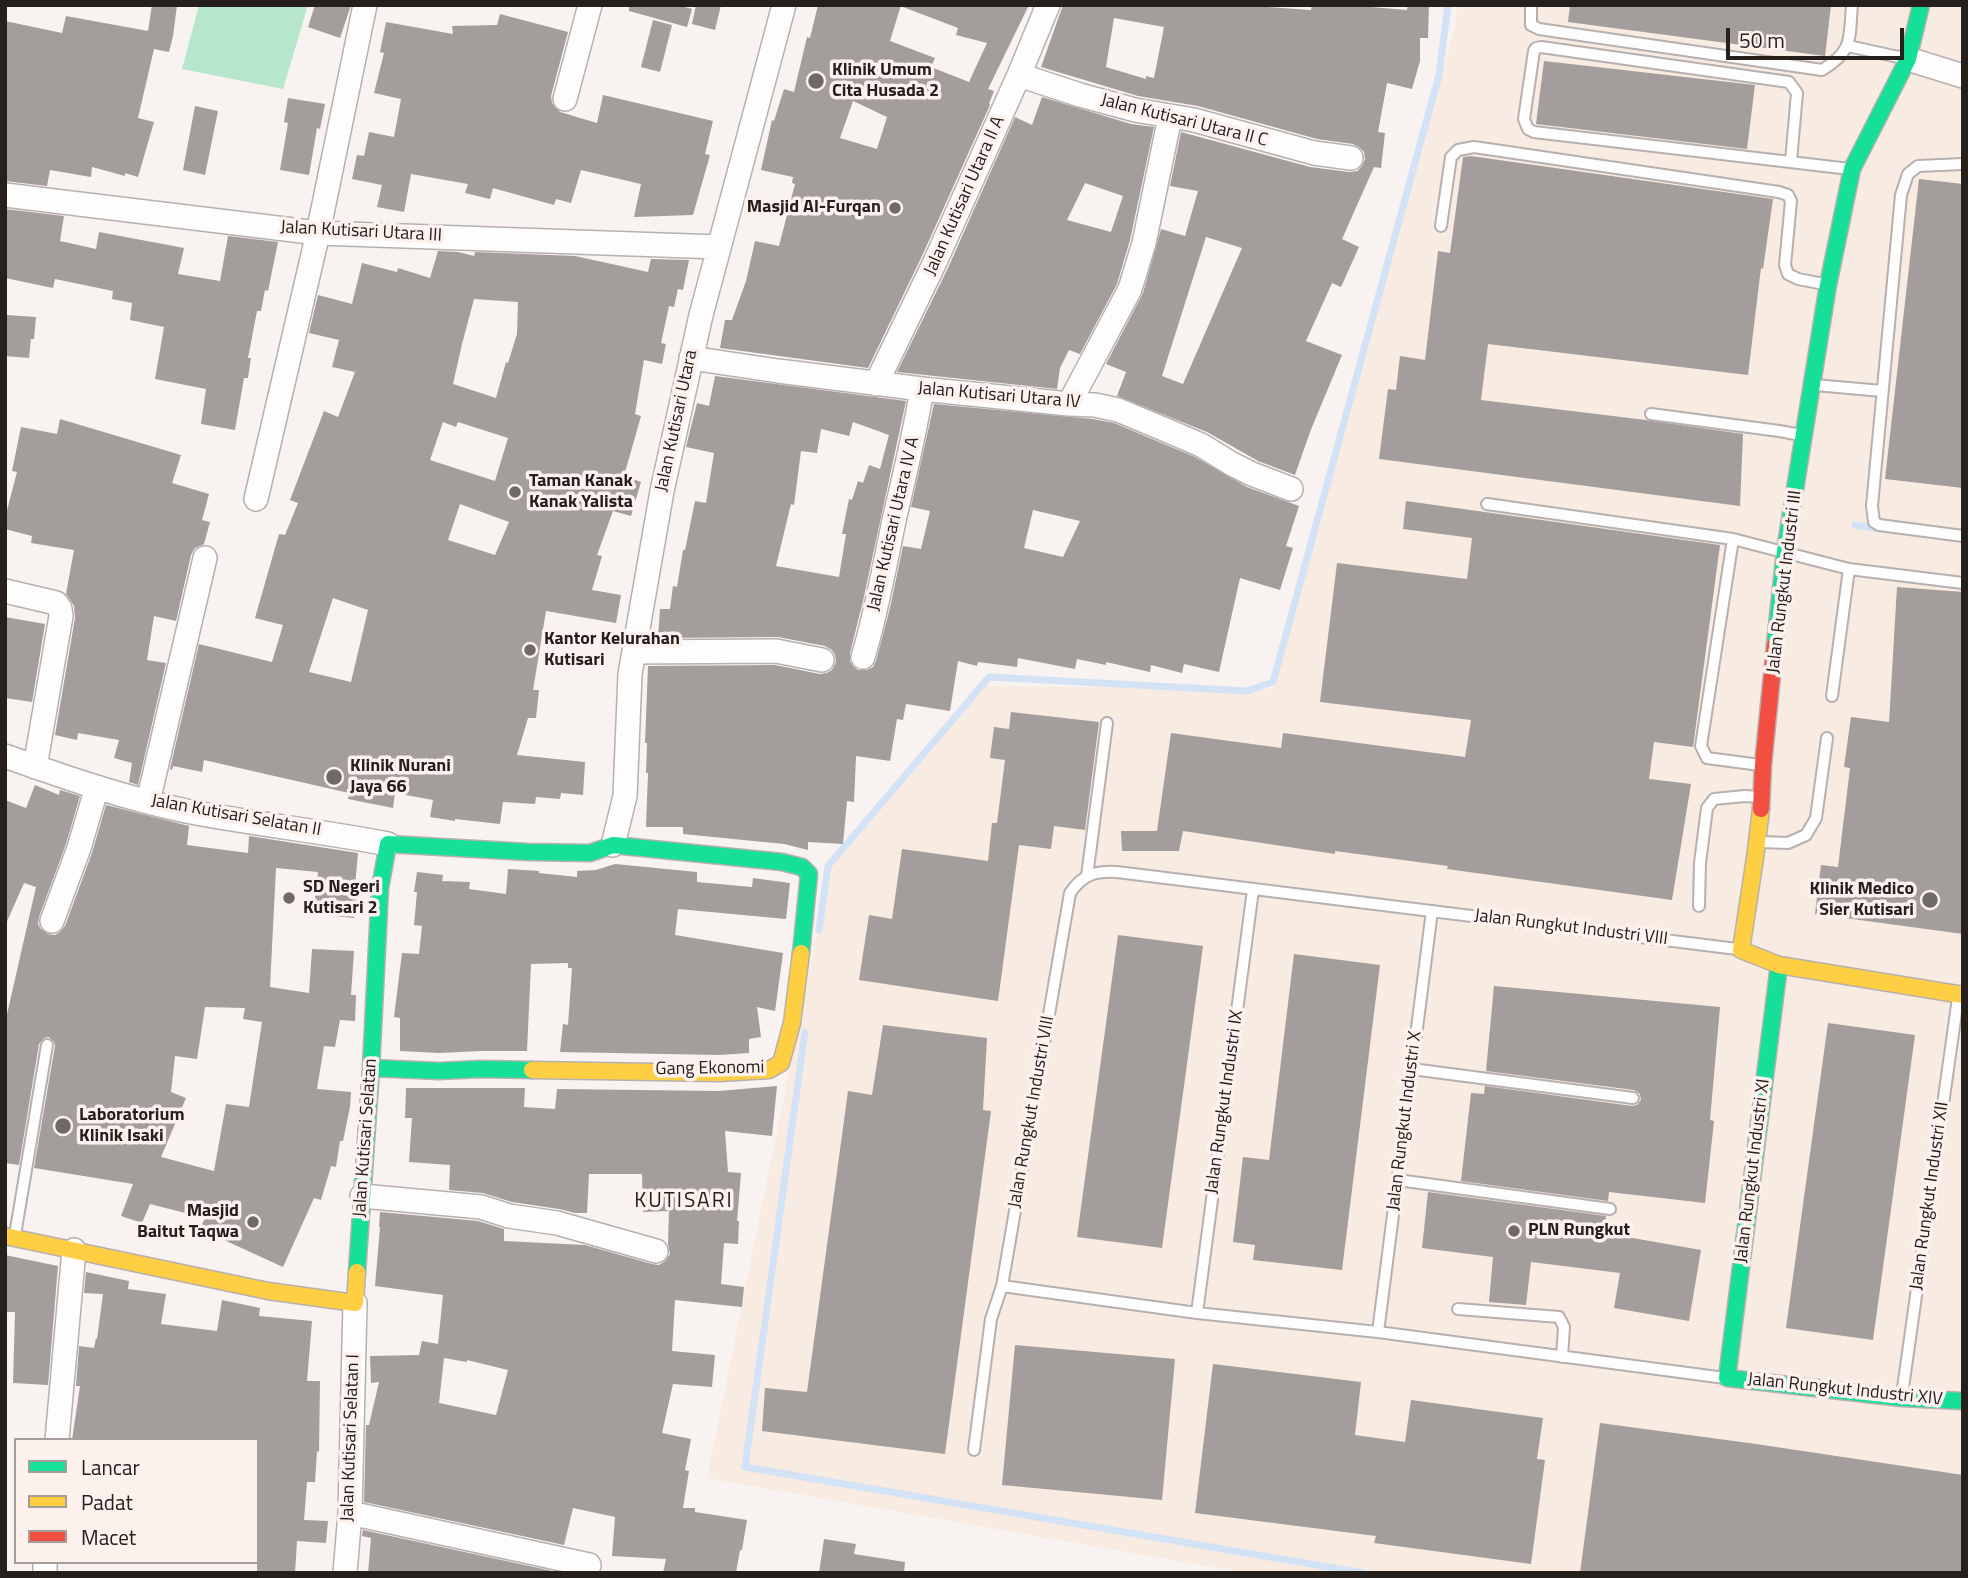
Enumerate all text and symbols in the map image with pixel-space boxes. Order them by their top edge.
scale bar [1730,14,1909,58]
text: 50 m [1739,24,1785,56]
place label: Klinik Umum Cita Husada 2 [832,60,939,102]
marker: Klinik Umum Cita Husada 2 [806,71,826,91]
street label: Jalan Kutisari Utara II C [1098,90,1270,152]
street label: Jalan Kutisari Utara II A [920,113,1010,279]
place label: Masjid Al-Furqan [747,197,881,219]
marker: Masjid Al-Furqan [887,200,903,216]
street label: Jalan Kutisari Utara III [280,217,442,247]
street label: Jalan Kutisari Utara [651,348,703,494]
street label: Jalan Kutisari Utara IV [917,378,1081,414]
street label: Jalan Kutisari Utara IV A [863,435,925,613]
place label: Taman Kanak Kanak Yalista [529,471,633,514]
marker: Taman Kanak Kanak Yalista [507,484,523,500]
street label: Jalan Rungkut Industri III [1763,489,1807,675]
place label: Kantor Kelurahan Kutisari [544,629,680,672]
marker: Kantor Kelurahan Kutisari [522,642,538,658]
place label: Klinik Nurani Jaya 66 [350,756,451,798]
marker: Klinik Nurani Jaya 66 [324,767,344,787]
street label: Jalan Kutisari Selatan II [149,790,323,842]
place label: SD Negeri Kutisari 2 [303,877,380,920]
place label: Klinik Medico Sier Kutisari [1809,879,1914,922]
marker: SD Negeri Kutisari 2 [281,890,297,906]
marker: Klinik Medico Sier Kutisari [1920,890,1940,910]
street label: Jalan Rungkut Industri VIII [1473,905,1669,951]
street label: Jalan Rungkut Industri IX [1201,1009,1249,1195]
street label: Jalan Rungkut Industri VIII [1004,1014,1060,1210]
street label: Jalan Rungkut Industri X [1383,1030,1427,1212]
street label: Gang Ekonomi [655,1057,765,1081]
street label: Jalan Kutisari Selatan [350,1058,382,1218]
street label: Jalan Rungkut Industri XI [1731,1078,1775,1264]
street label: Jalan Rungkut Industri XII [1906,1100,1954,1292]
place label: Laboratorium Klinik Isaki [79,1105,184,1148]
marker: Laboratorium Klinik Isaki [53,1116,73,1136]
district label: KUTISARI [635,1189,733,1215]
place label: Masjid Baitut Taqwa [137,1201,239,1244]
marker: Masjid Baitut Taqwa [245,1214,261,1230]
place label: PLN Rungkut [1528,1220,1630,1242]
marker: PLN Rungkut [1506,1223,1522,1239]
street label: Jalan Kutisari Selatan I [337,1354,365,1522]
street label: Jalan Rungkut Industri XIV [1746,1369,1944,1411]
legend [14,1438,259,1564]
text: Lancar [81,1451,140,1483]
text: Padat [81,1486,133,1518]
text: Macet [81,1521,136,1553]

